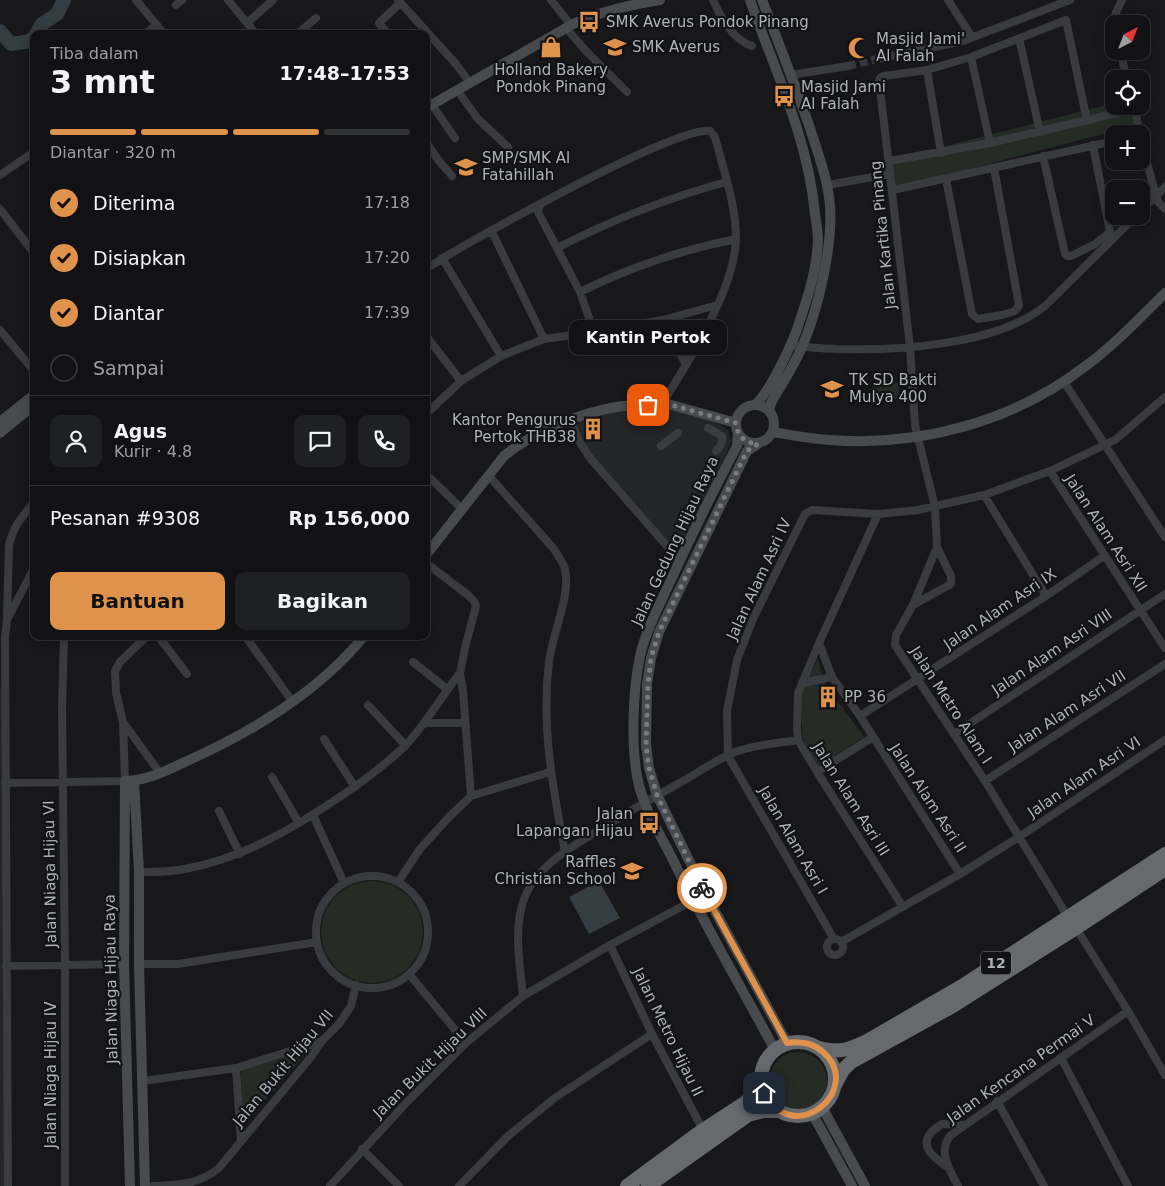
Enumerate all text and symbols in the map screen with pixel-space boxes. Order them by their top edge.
bus stop icon: SMK Averus Pondok Pinang [576,9,602,35]
place label: SMK Averus Pondok Pinang [606,13,809,31]
north arrow [1105,15,1150,60]
map controls [1105,15,1150,225]
place label: Masjid Jami' Al Falah [876,30,965,65]
shop icon: Holland Bakery Pondok Pinang [538,34,564,60]
school or university icon: SMK Averus [602,34,628,60]
mosque icon: Masjid Jami' Al Falah [846,35,872,61]
place label: SMK Averus [632,38,720,56]
text: Tiba dalam [50,44,139,63]
place label: Holland Bakery Pondok Pinang [494,61,608,96]
text: 17:48–17:53 [280,62,410,84]
text: 3 mnt [50,63,155,101]
button: locate [1105,70,1150,115]
place label: Masjid Jami Al Falah [801,78,886,113]
bus stop icon: Masjid Jami Al Falah [771,83,797,109]
button: + [1105,125,1150,170]
text: Diantar · 320 m [50,143,176,162]
place label: SMP/SMK Al Fatahillah [482,149,570,184]
school or university icon: SMP/SMK Al Fatahillah [453,154,479,180]
street label: Jalan Kartika Pinang [866,160,900,311]
button: − [1105,180,1150,225]
icon: check [50,189,78,217]
text: Diterima [93,192,175,214]
text: 17:18 [364,193,410,212]
icon: check [50,244,78,272]
text: Disiapkan [93,247,186,269]
text: 17:20 [364,248,410,267]
icon: check [50,299,78,327]
text: Diantar [93,302,164,324]
text: 17:39 [364,303,410,322]
callout: Kantin Pertok [569,320,727,355]
text: Kantin Pertok [586,328,710,347]
text: Sampai [93,357,164,379]
place label: TK SD Bakti Mulya 400 [848,371,937,406]
school or university icon: TK SD Bakti Mulya 400 [819,376,845,402]
pin [627,384,669,426]
icon: bag [634,391,662,419]
place label: Kantor Pengurus Pertok THB38 [452,411,576,446]
button: person [50,415,102,467]
button: chat [294,415,346,467]
button: phone [358,415,410,467]
building icon: Kantor Pengurus Pertok THB38 [580,416,606,442]
text: Agus [114,420,167,442]
text: Kurir · 4.8 [114,442,192,461]
street label: Jalan Gedung Hijau Raya [627,453,722,630]
street label: Jalan Alam Asri XII [1061,470,1151,595]
text: Pesanan #9308 [50,507,200,529]
text: Rp 156,000 [289,507,410,529]
street label: Jalan Alam Asri IV [723,515,795,644]
street label: Jalan Alam Asri IX [939,565,1060,654]
button: Bantuan [50,572,225,630]
button: Bagikan [235,572,410,630]
street label: Jalan Alam Asri VIII [988,605,1115,699]
street label: Jalan Metro Alam I [906,642,996,767]
street label: Jalan Alam Asri VII [1004,666,1129,756]
building icon: PP 36 [815,684,841,710]
place label: PP 36 [844,688,886,706]
street label: Jalan Alam Asri VI [1023,733,1144,822]
street label: Jalan Alam Asri III [808,738,893,859]
street label: Jalan Alam Asri II [886,739,970,856]
street label: Jalan Alam Asri I [754,782,831,897]
street label: Jalan Niaga Hijau VI [40,800,60,949]
place label: Jalan Lapangan Hijau [516,805,633,840]
bus stop icon: Jalan Lapangan Hijau [636,810,662,836]
place label: Raffles Christian School [495,853,616,888]
school or university icon: Raffles Christian School [619,858,645,884]
courier [677,863,727,913]
icon: bike [688,874,716,902]
street label: Jalan Niaga Hijau Raya [101,894,121,1065]
road number: 12 [981,951,1011,974]
street label: Jalan Metro Hijau II [629,964,707,1099]
street label: Jalan Niaga Hijau IV [42,1001,60,1150]
street label: Jalan Bukit Hijau VIII [369,1004,491,1123]
street label: Jalan Bukit Hijau VII [228,1006,337,1131]
street label: Jalan Kencana Permai V [943,1011,1099,1128]
pin [743,1072,785,1114]
icon: home [750,1079,778,1107]

